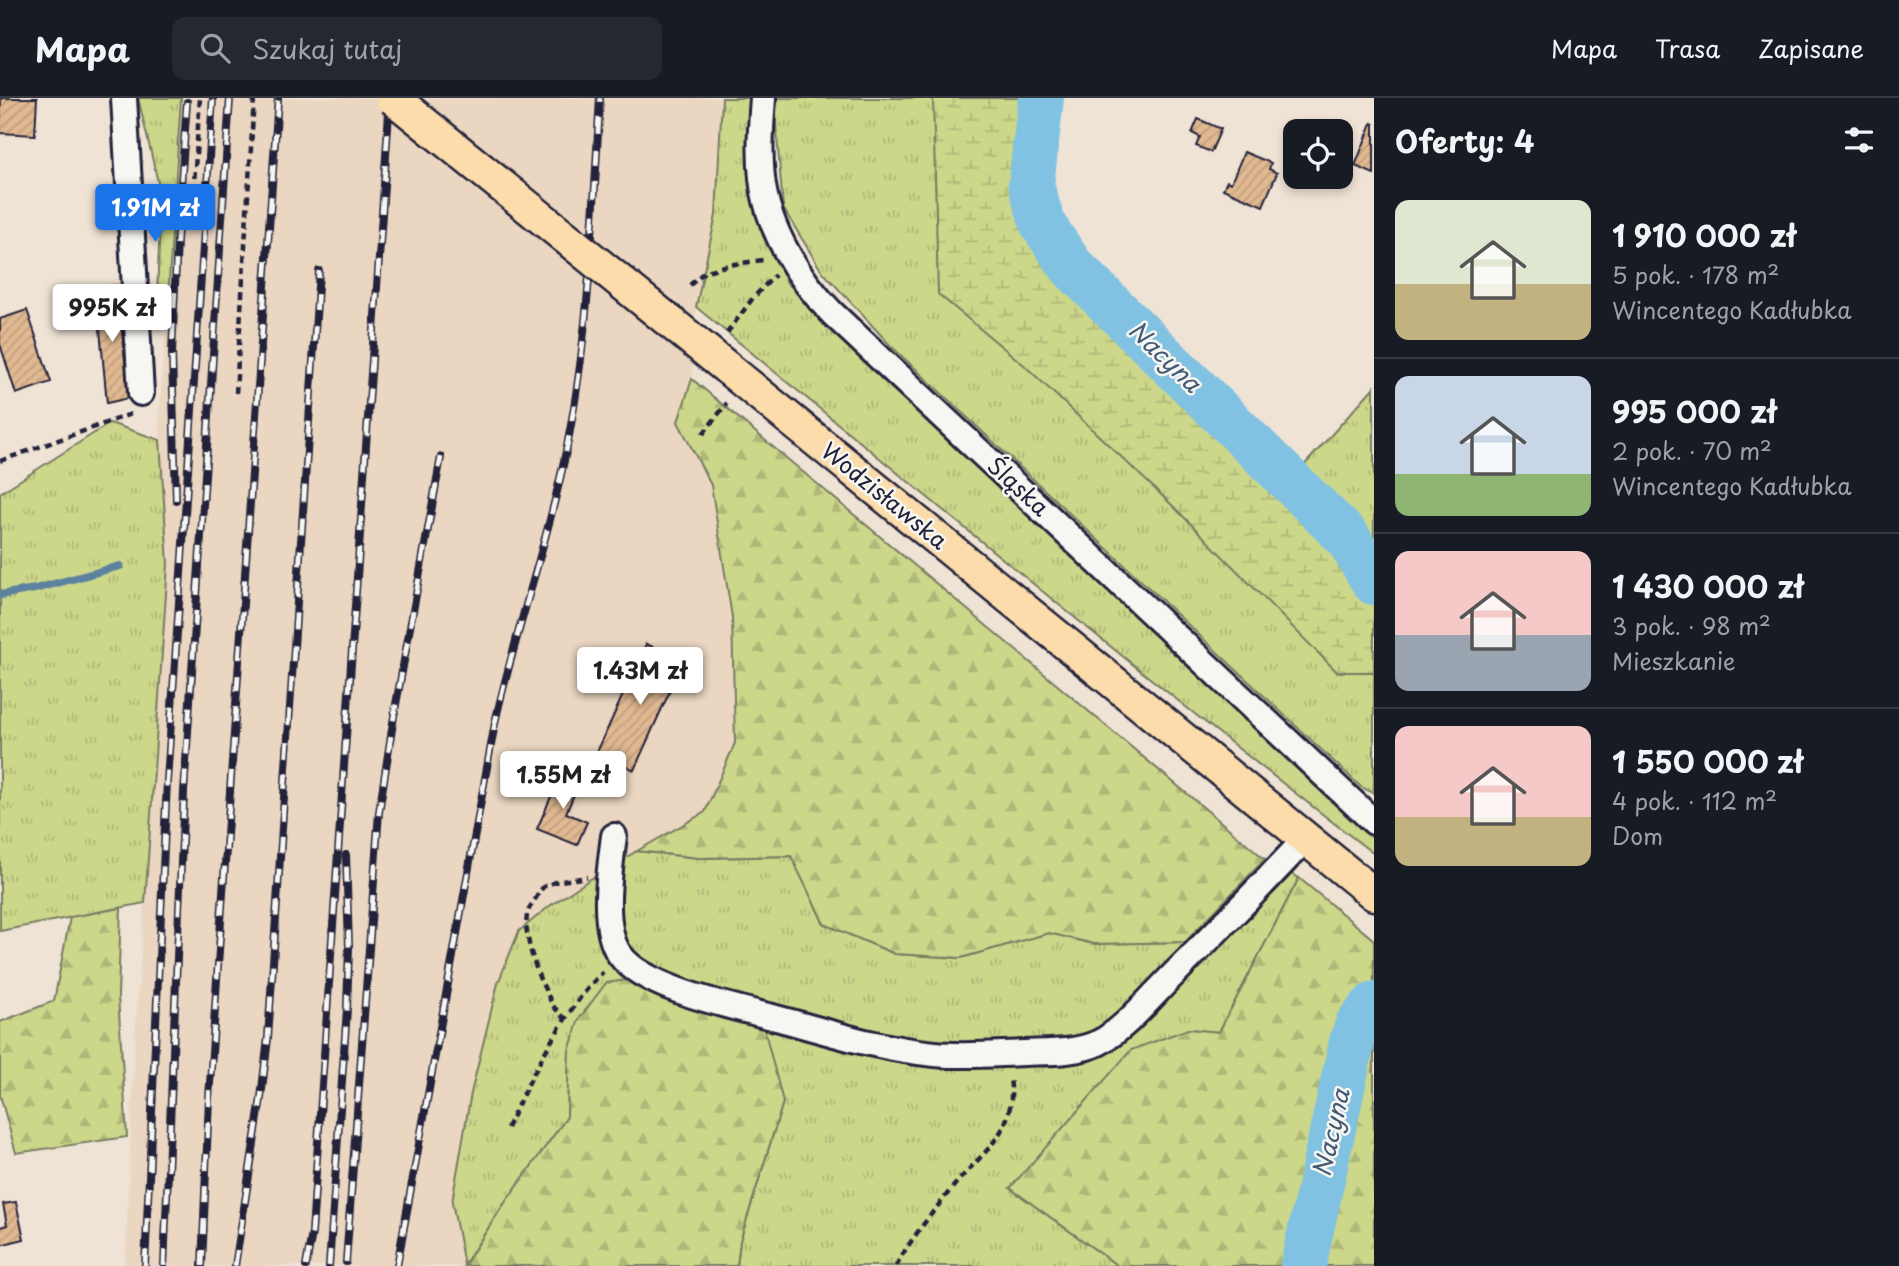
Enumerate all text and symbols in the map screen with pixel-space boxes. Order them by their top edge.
search box [172,17,662,80]
text: Mapa [35,23,130,73]
icon: search [196,29,234,67]
text: Szukaj tutaj [252,29,402,68]
text: Mapa [1551,30,1617,66]
text: Trasa [1655,30,1720,66]
text: Zapisane [1758,30,1864,66]
text: Oferty: 4 [1395,118,1535,163]
map controls [1283,119,1353,189]
button: locate [1283,119,1353,189]
icon: filters [1840,121,1878,159]
pin: 1.91M zł [83,184,227,244]
text: 1.91M zł [111,189,199,224]
text: 1 910 000 zł [1612,212,1796,257]
icon: home [1451,228,1535,312]
text: 5 pok. · 178 m² [1612,257,1779,292]
pin: 995K zł [47,285,177,344]
text: 995K zł [69,289,155,324]
text: Wincentego Kadłubka [1612,292,1852,327]
water label: Nacyna [1121,312,1211,400]
text: 995 000 zł [1612,388,1776,433]
icon: home [1451,404,1535,488]
street label: Wodzisławska [814,433,956,557]
text: 2 pok. · 70 m² [1612,433,1772,468]
street label: Śląska [980,448,1058,524]
text: Wincentego Kadłubka [1612,468,1852,503]
text: 1 430 000 zł [1612,563,1803,608]
icon: home [1451,579,1535,663]
text: 3 pok. · 98 m² [1612,608,1771,643]
text: Mieszkanie [1612,643,1736,678]
pin: 1.43M zł [568,648,712,707]
text: 1.43M zł [593,652,687,687]
text: 1 550 000 zł [1612,738,1803,783]
pin: 1.55M zł [491,752,635,811]
icon: home [1451,754,1535,838]
text: 1.55M zł [516,756,610,791]
text: 4 pok. · 112 m² [1612,783,1777,818]
text: Dom [1612,818,1663,853]
water label: Nacyna [1302,1084,1358,1180]

